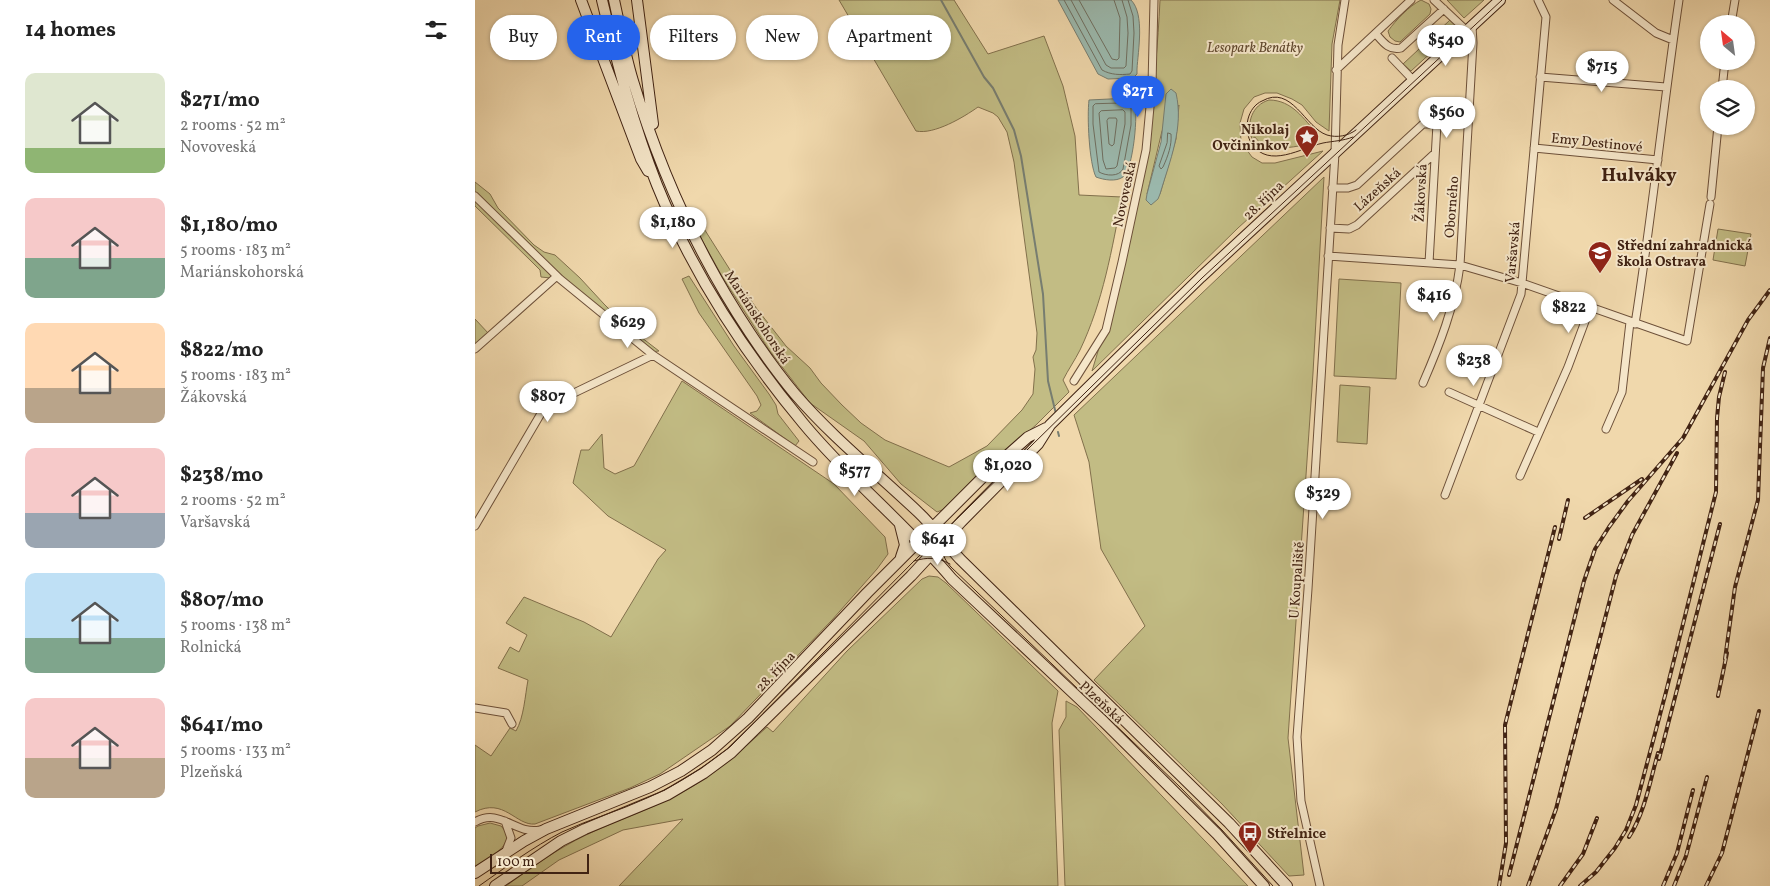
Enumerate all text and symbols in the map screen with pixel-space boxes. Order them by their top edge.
chip: Buy [490,15,557,60]
chip: Rent [567,15,640,60]
chip: Filters [650,15,736,60]
chip: New [746,15,818,60]
chip: Apartment [828,15,951,60]
north arrow [1700,15,1755,70]
map controls [1700,15,1755,135]
text: 14 homes [25,16,116,45]
icon: filters [422,16,450,44]
pin: $540 [1416,24,1476,67]
text: $540 [1428,30,1464,52]
park label: Lesopark Benátky [1207,39,1304,58]
pin: $715 [1572,51,1632,93]
text: $715 [1587,56,1617,78]
pin: $271 [1108,76,1168,118]
button: layers [1700,80,1755,135]
text: $271 [1122,81,1154,103]
text: $271/mo [180,86,260,115]
icon: home [65,93,125,153]
pin: $560 [1417,96,1477,139]
text: $560 [1429,102,1465,124]
text: 2 rooms · 52 m² [180,115,286,137]
place label: Nikolaj Ovčininkov [1212,121,1289,156]
place icon: Nikolaj Ovčininkov [1294,124,1320,158]
street label: Emy Destinové [1550,129,1644,158]
text: Novoveská [180,137,256,159]
street label: Novoveská [1109,160,1142,229]
street label: Žákovská [1409,163,1433,223]
district label: Hulváky [1601,163,1677,189]
street label: Lázeňská [1350,164,1406,216]
street label: Oborného [1441,176,1464,239]
street label: 28. října [1239,177,1289,225]
pin: $1,180 [632,206,714,249]
text: $1,180/mo [180,211,278,240]
text: $1,180 [651,212,696,234]
icon: home [65,218,125,278]
street label: Varšavská [1501,221,1526,284]
place label: Střední zahradnická škola Ostrava [1617,237,1753,272]
text: 5 rooms · 183 m² [180,240,291,262]
school or university icon: Střední zahradnická škola Ostrava [1587,240,1613,274]
text: Mariánskohorská [180,262,304,284]
street label: Mariánskohorská [719,267,794,368]
pin: $416 [1404,280,1464,322]
text: $416 [1417,285,1451,307]
pin: $822 [1539,292,1599,334]
text: $822 [1552,297,1586,319]
pin: $629 [598,306,658,349]
text: $629 [611,312,645,334]
text: $822/mo [180,336,264,365]
icon: home [65,343,125,403]
pin: $238 [1444,344,1504,387]
text: $238 [1457,350,1491,372]
text: 5 rooms · 183 m² [180,365,291,387]
pin: $807 [518,380,578,423]
text: $807 [530,386,566,408]
text: Žákovská [180,387,247,409]
pin: $1,020 [967,450,1049,492]
pin: $577 [825,454,885,497]
text: $1,020 [984,455,1032,477]
text: $577 [839,460,871,482]
text: $238/mo [180,461,263,490]
icon: home [65,468,125,528]
pin: $329 [1293,478,1353,520]
text: $329 [1306,483,1340,505]
text: 2 rooms · 52 m² [180,490,286,512]
text: Varšavská [180,512,251,534]
pin: $641 [908,524,968,566]
text: $641 [921,529,955,551]
street label: U Koupaliště [1285,541,1310,619]
text: $807/mo [180,586,264,615]
icon: home [65,593,125,653]
text: 5 rooms · 138 m² [180,615,291,637]
text: Rolnická [180,637,242,659]
street label: 28. října [752,647,800,697]
street label: Plzeňská [1074,677,1128,729]
text: $641/mo [180,711,263,740]
icon: home [65,718,125,778]
text: 5 rooms · 133 m² [180,740,291,762]
text: Plzeňská [180,762,243,784]
bus stop icon: Střelnice [1237,820,1263,854]
place label: Střelnice [1267,825,1326,844]
scale bar [490,851,589,874]
text: 100 m [497,853,535,872]

